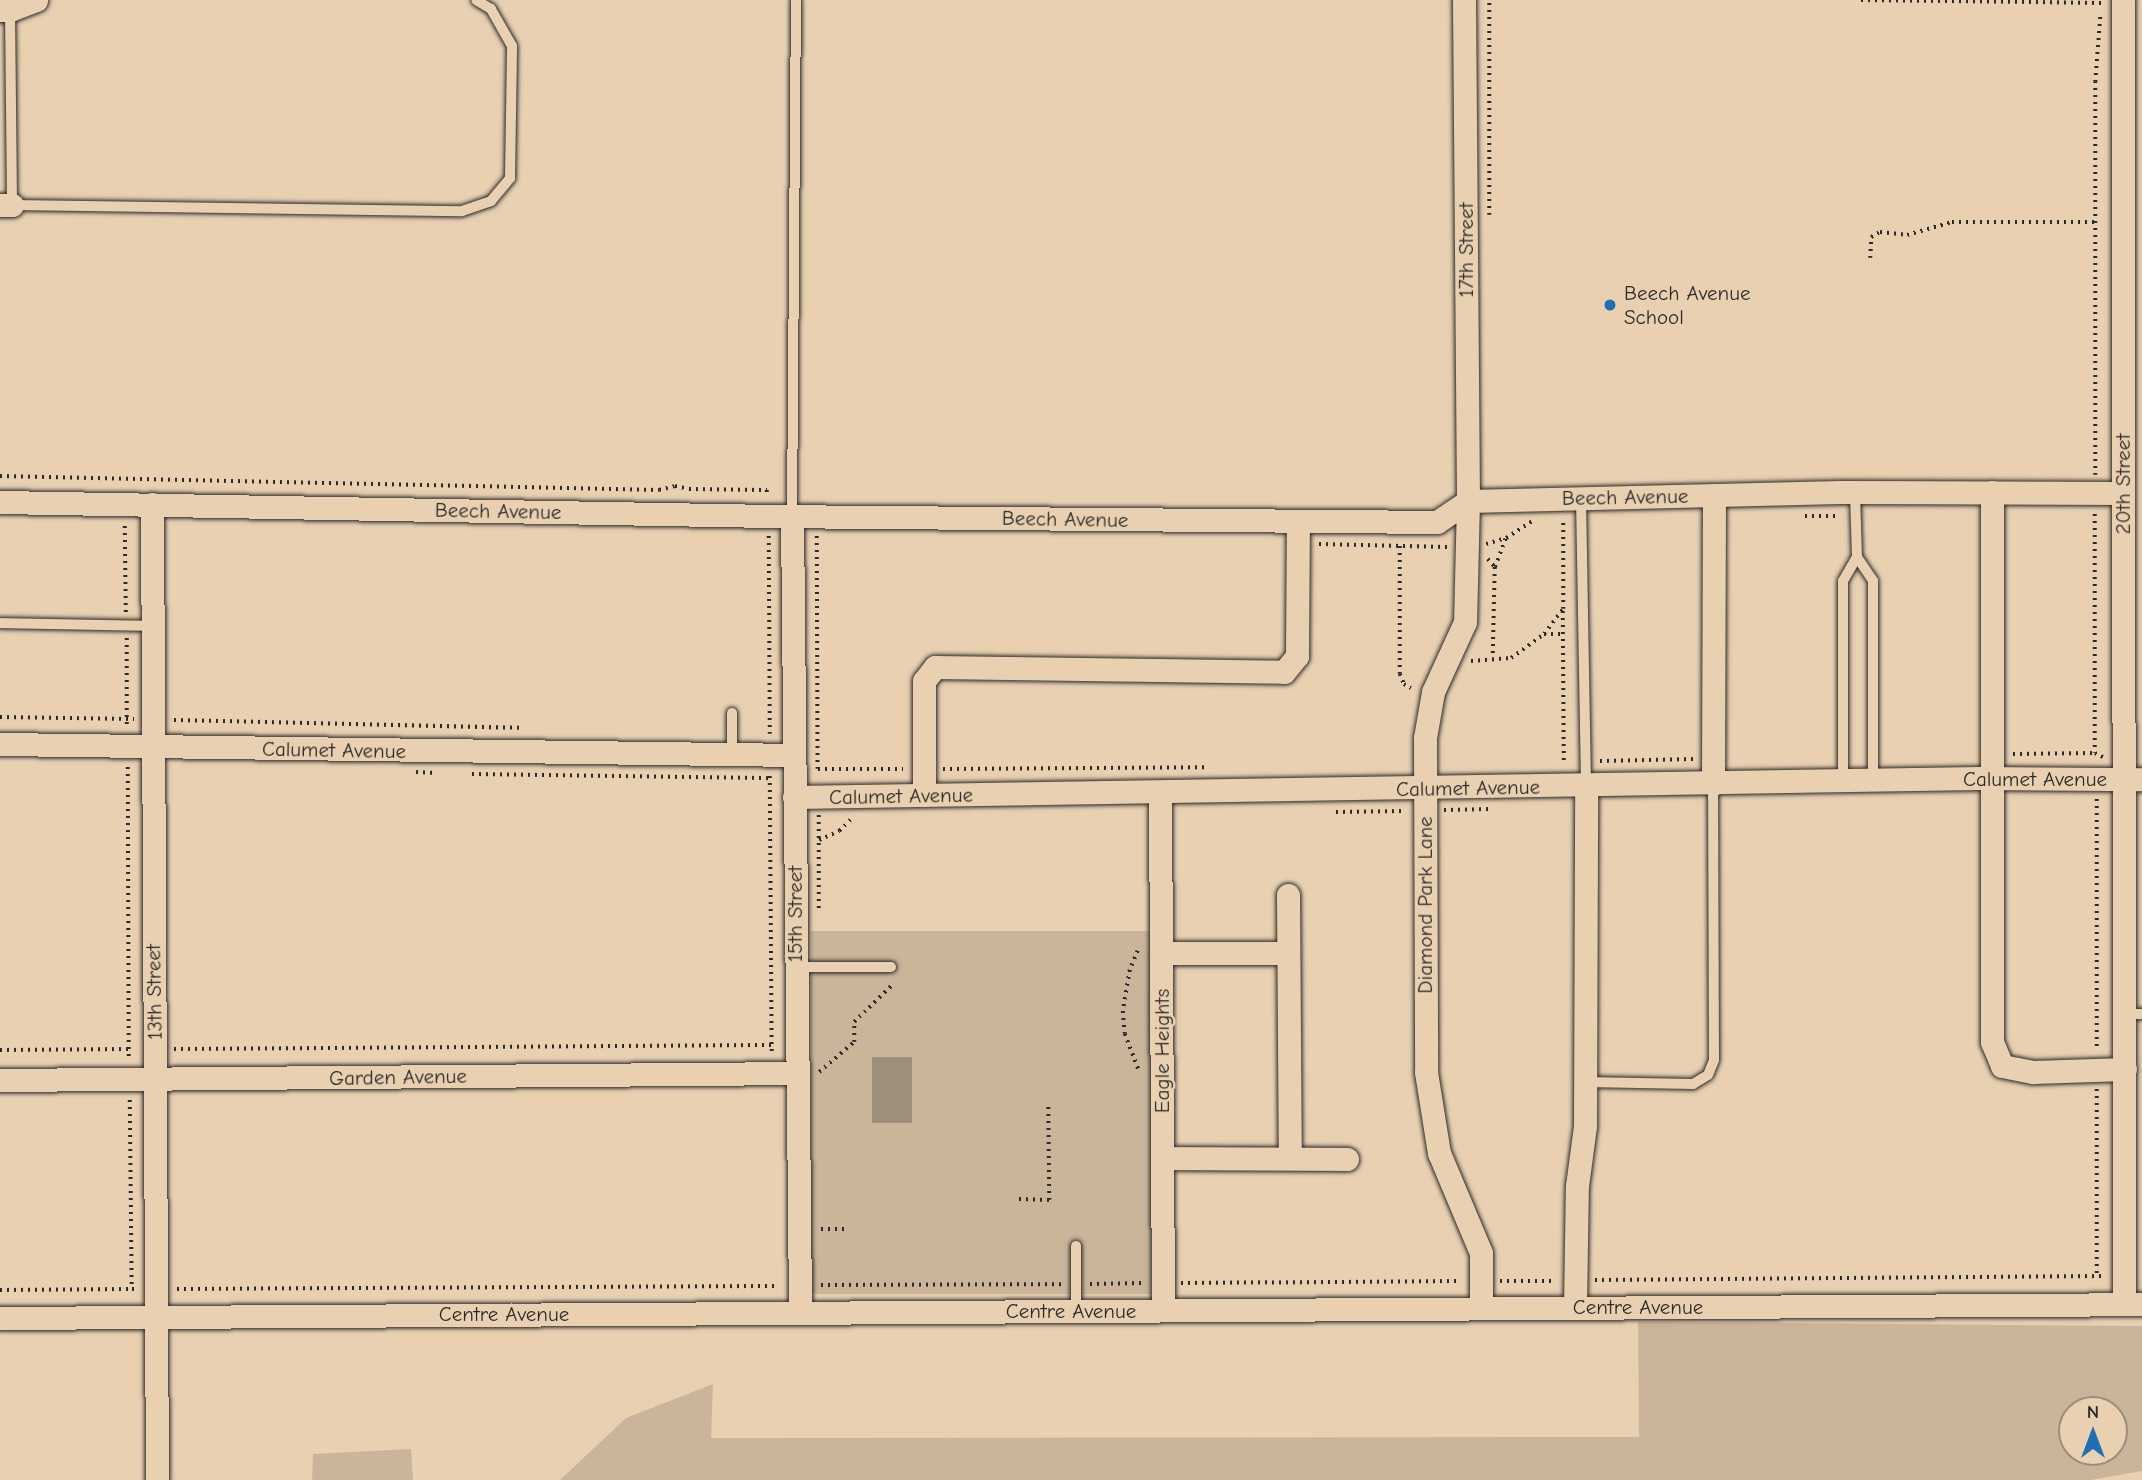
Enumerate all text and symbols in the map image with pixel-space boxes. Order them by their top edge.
street label: 17th Street [1453,202,1479,298]
place label: Beech Avenue School [1624,280,1750,330]
marker: Beech Avenue School [1602,297,1618,313]
street label: 20th Street [2110,434,2136,534]
street label: Beech Avenue [1562,483,1688,511]
street label: Beech Avenue [435,497,561,525]
street label: Beech Avenue [1002,505,1128,533]
street label: Calumet Avenue [262,736,406,764]
street label: Calumet Avenue [1963,766,2107,792]
street label: Calumet Avenue [1396,774,1540,802]
street label: Calumet Avenue [829,782,973,810]
street label: Diamond Park Lane [1412,816,1438,994]
street label: 15th Street [782,866,808,962]
street label: 13th Street [141,944,167,1040]
street label: Eagle Heights [1149,989,1175,1113]
street label: Garden Avenue [329,1063,467,1091]
street label: Centre Avenue [1573,1294,1703,1320]
street label: Centre Avenue [1006,1298,1136,1324]
street label: Centre Avenue [439,1301,569,1327]
north arrow [2058,1396,2128,1466]
text: N [2087,1401,2099,1423]

